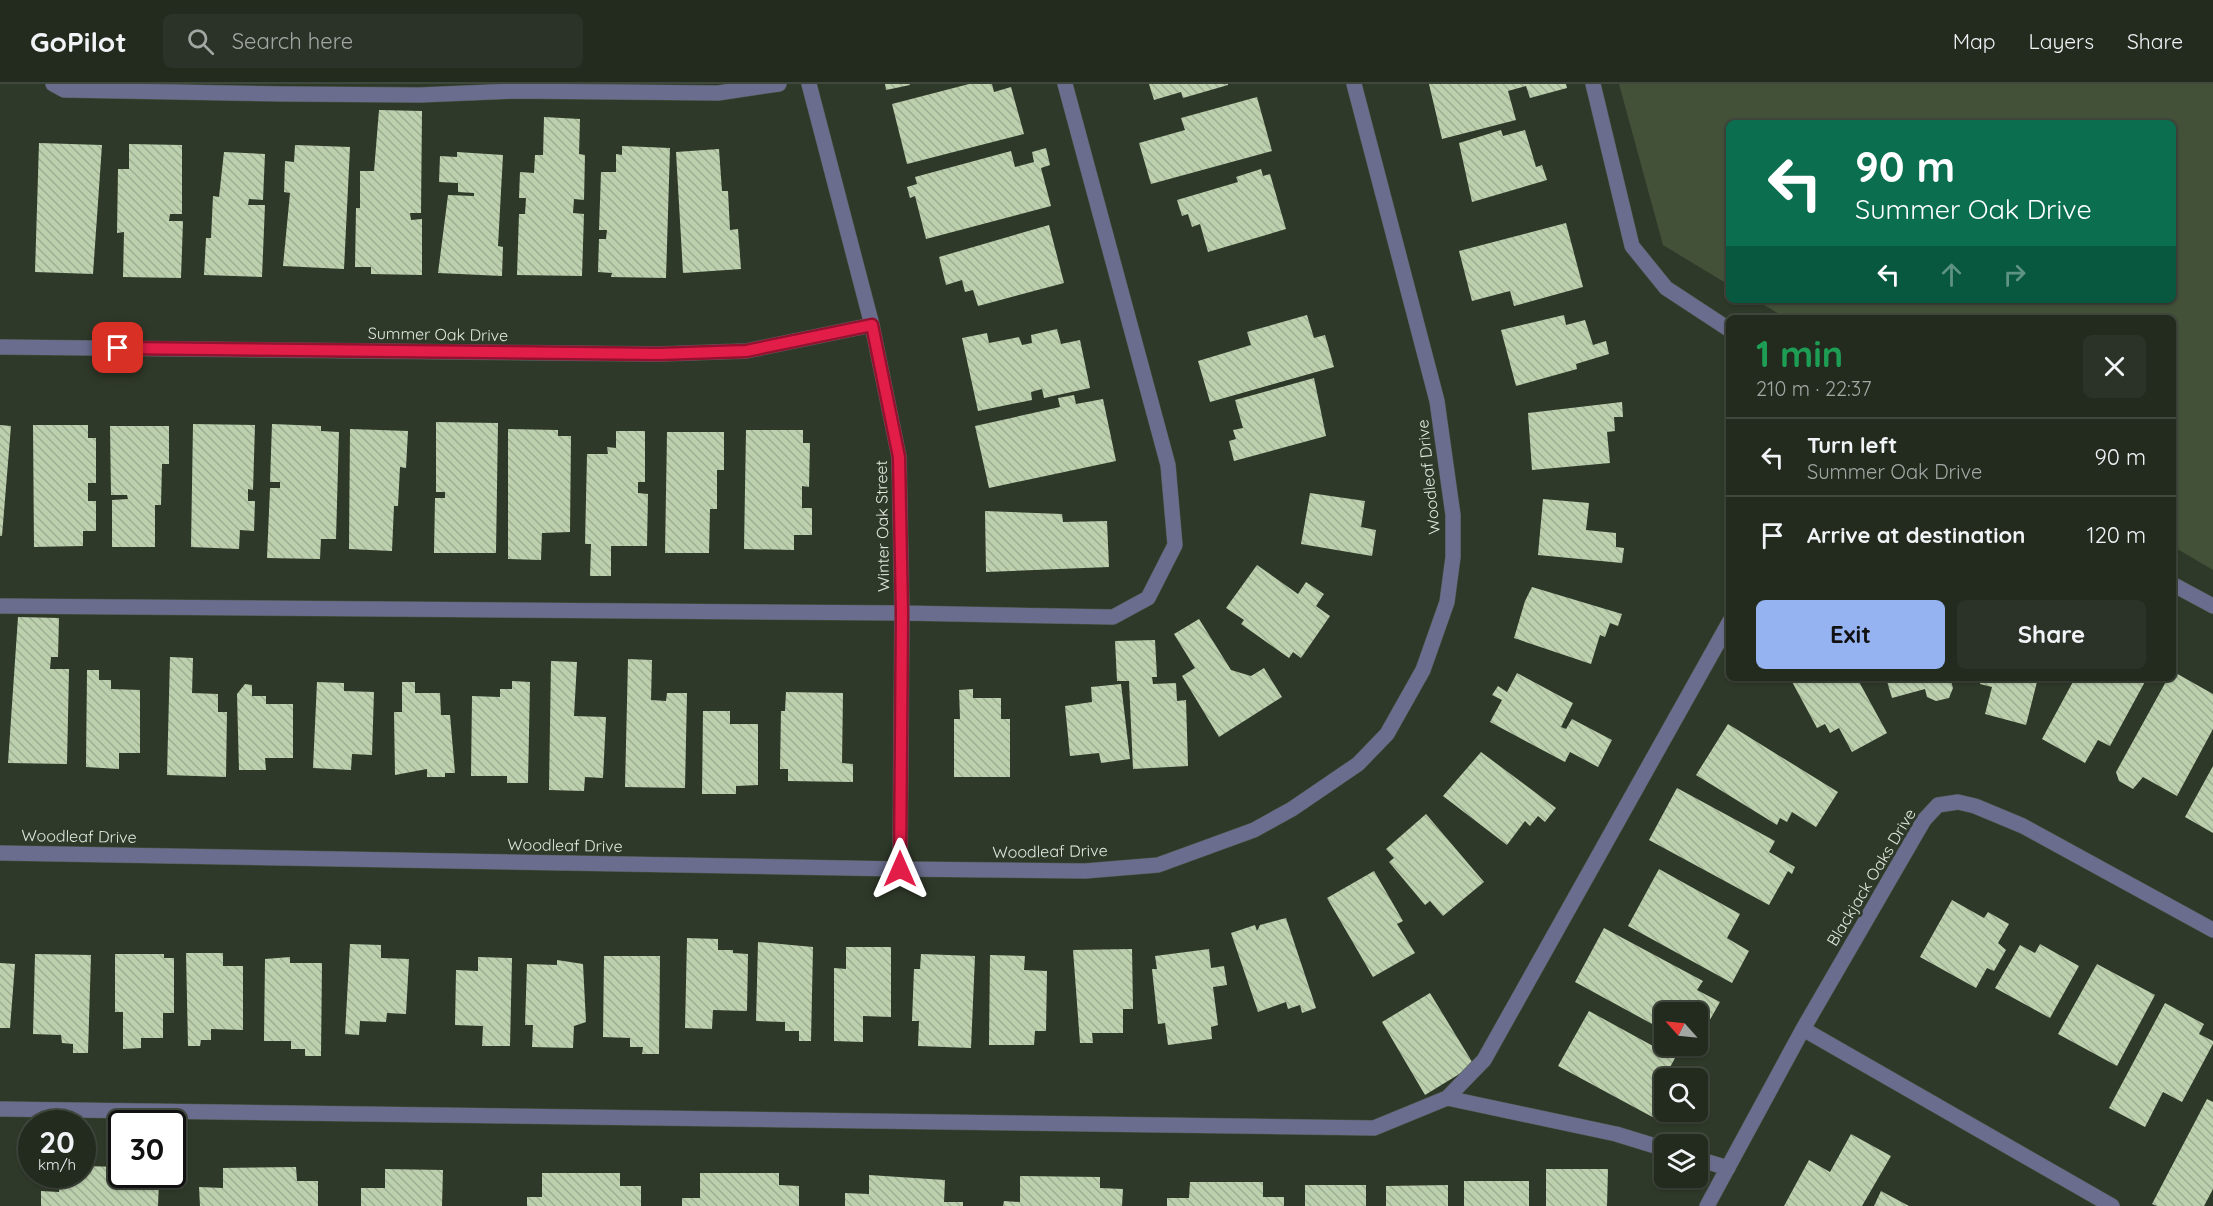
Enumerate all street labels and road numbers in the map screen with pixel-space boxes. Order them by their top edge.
street label: Summer Oak Drive [368,323,508,345]
street label: Woodleaf Drive [1412,419,1444,535]
street label: Winter Oak Street [871,460,893,592]
street label: Blackjack Oaks Drive [1822,805,1920,949]
street label: Woodleaf Drive [21,825,137,847]
street label: Woodleaf Drive [507,834,623,856]
street label: Woodleaf Drive [992,840,1108,862]

